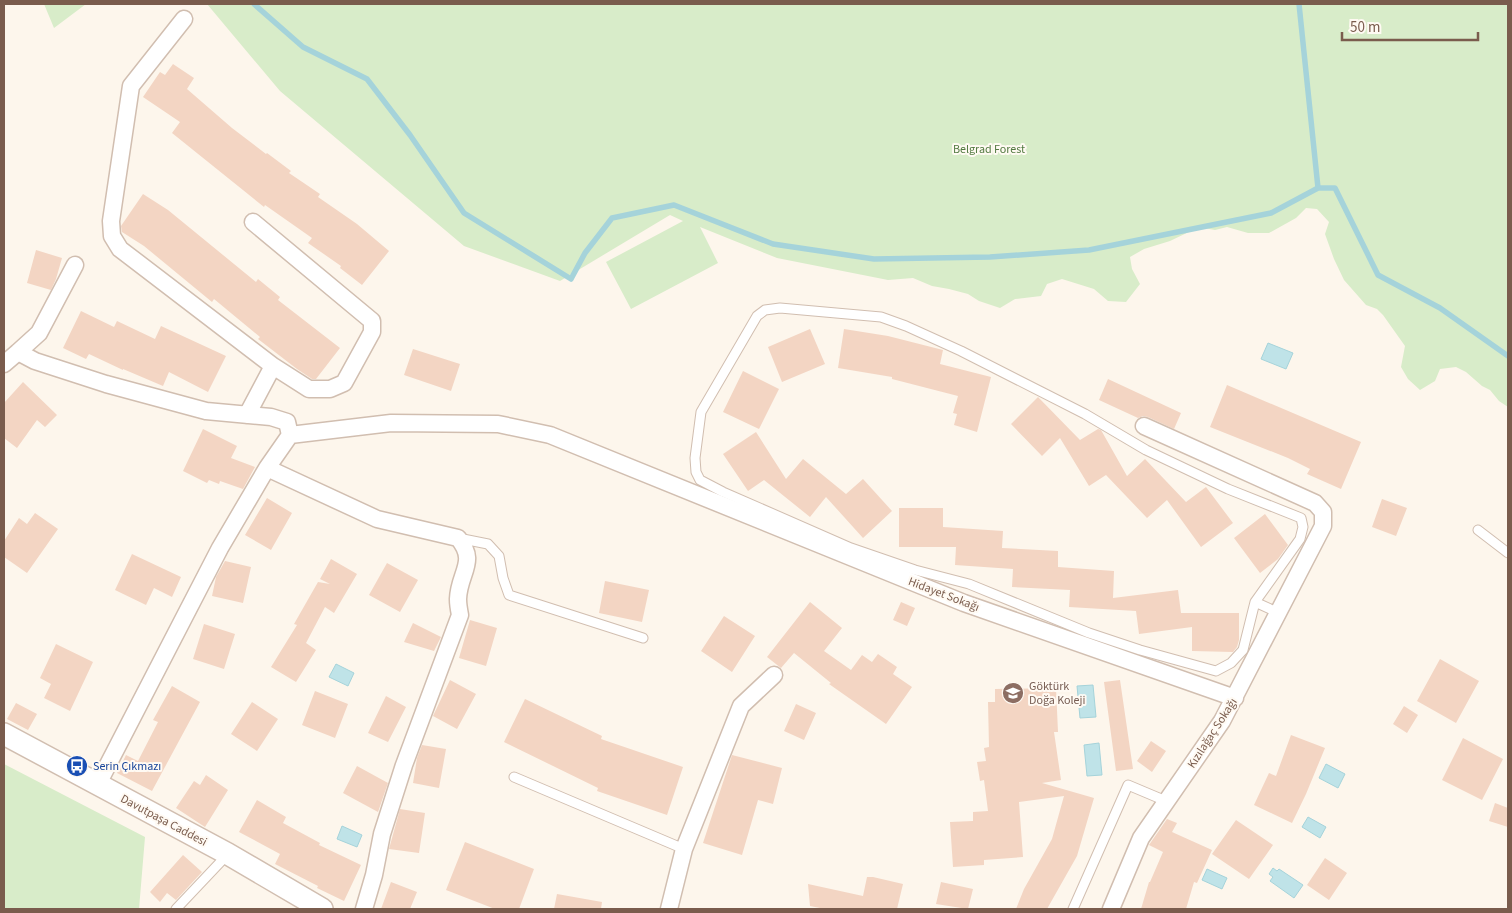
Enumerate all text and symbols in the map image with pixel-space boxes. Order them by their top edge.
scale bar [1342,10,1478,42]
text: 50 m [1350,17,1380,38]
park label: Belgrad Forest [953,141,1025,158]
street label: Hidayet Sokağı [906,573,982,616]
place label: Göktürk Doğa Koleji [1029,678,1086,709]
school or university icon: Göktürk Doğa Koleji [1001,681,1025,705]
street label: Kızılağaç Sokağı [1183,695,1242,772]
bus stop icon: Serin Çıkmazı [65,754,89,778]
place label: Serin Çıkmazı [93,758,161,775]
street label: Davutpaşa Caddesi [117,790,210,850]

